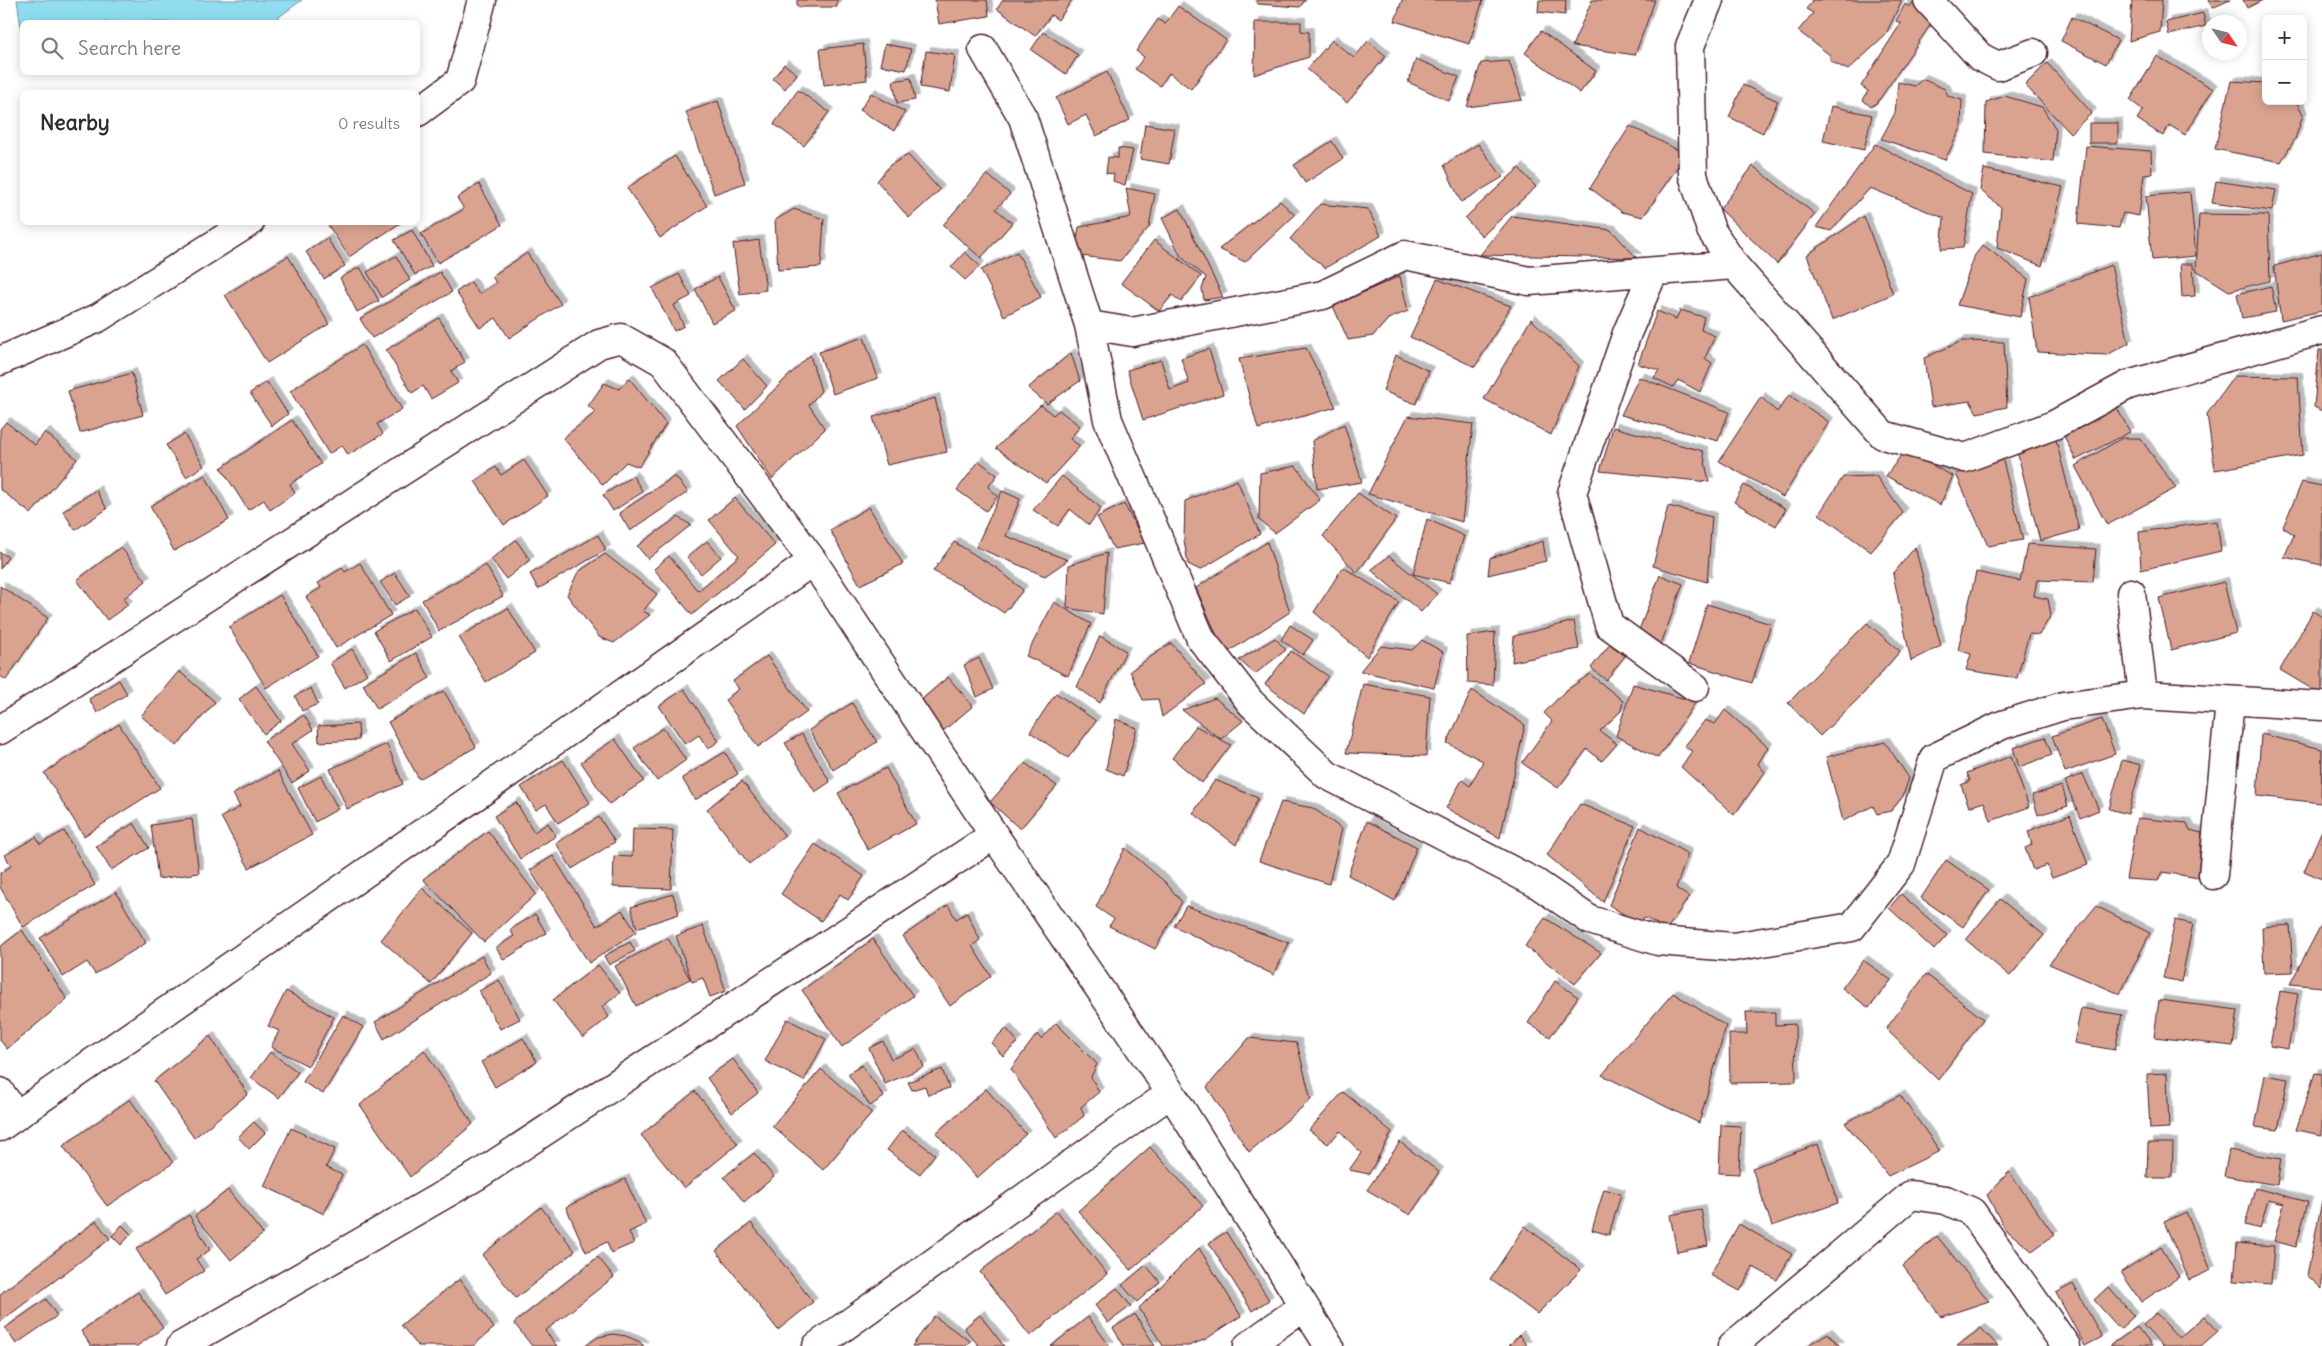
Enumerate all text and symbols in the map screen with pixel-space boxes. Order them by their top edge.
north arrow [2202,15,2247,60]
map controls [2262,15,2307,105]
button: + [2262,15,2307,60]
search box [20,20,420,75]
icon: search [38,34,66,62]
text: Search here [78,36,181,60]
button: − [2262,60,2307,105]
text: Nearby [40,109,110,136]
text: 0 results [338,113,400,133]

